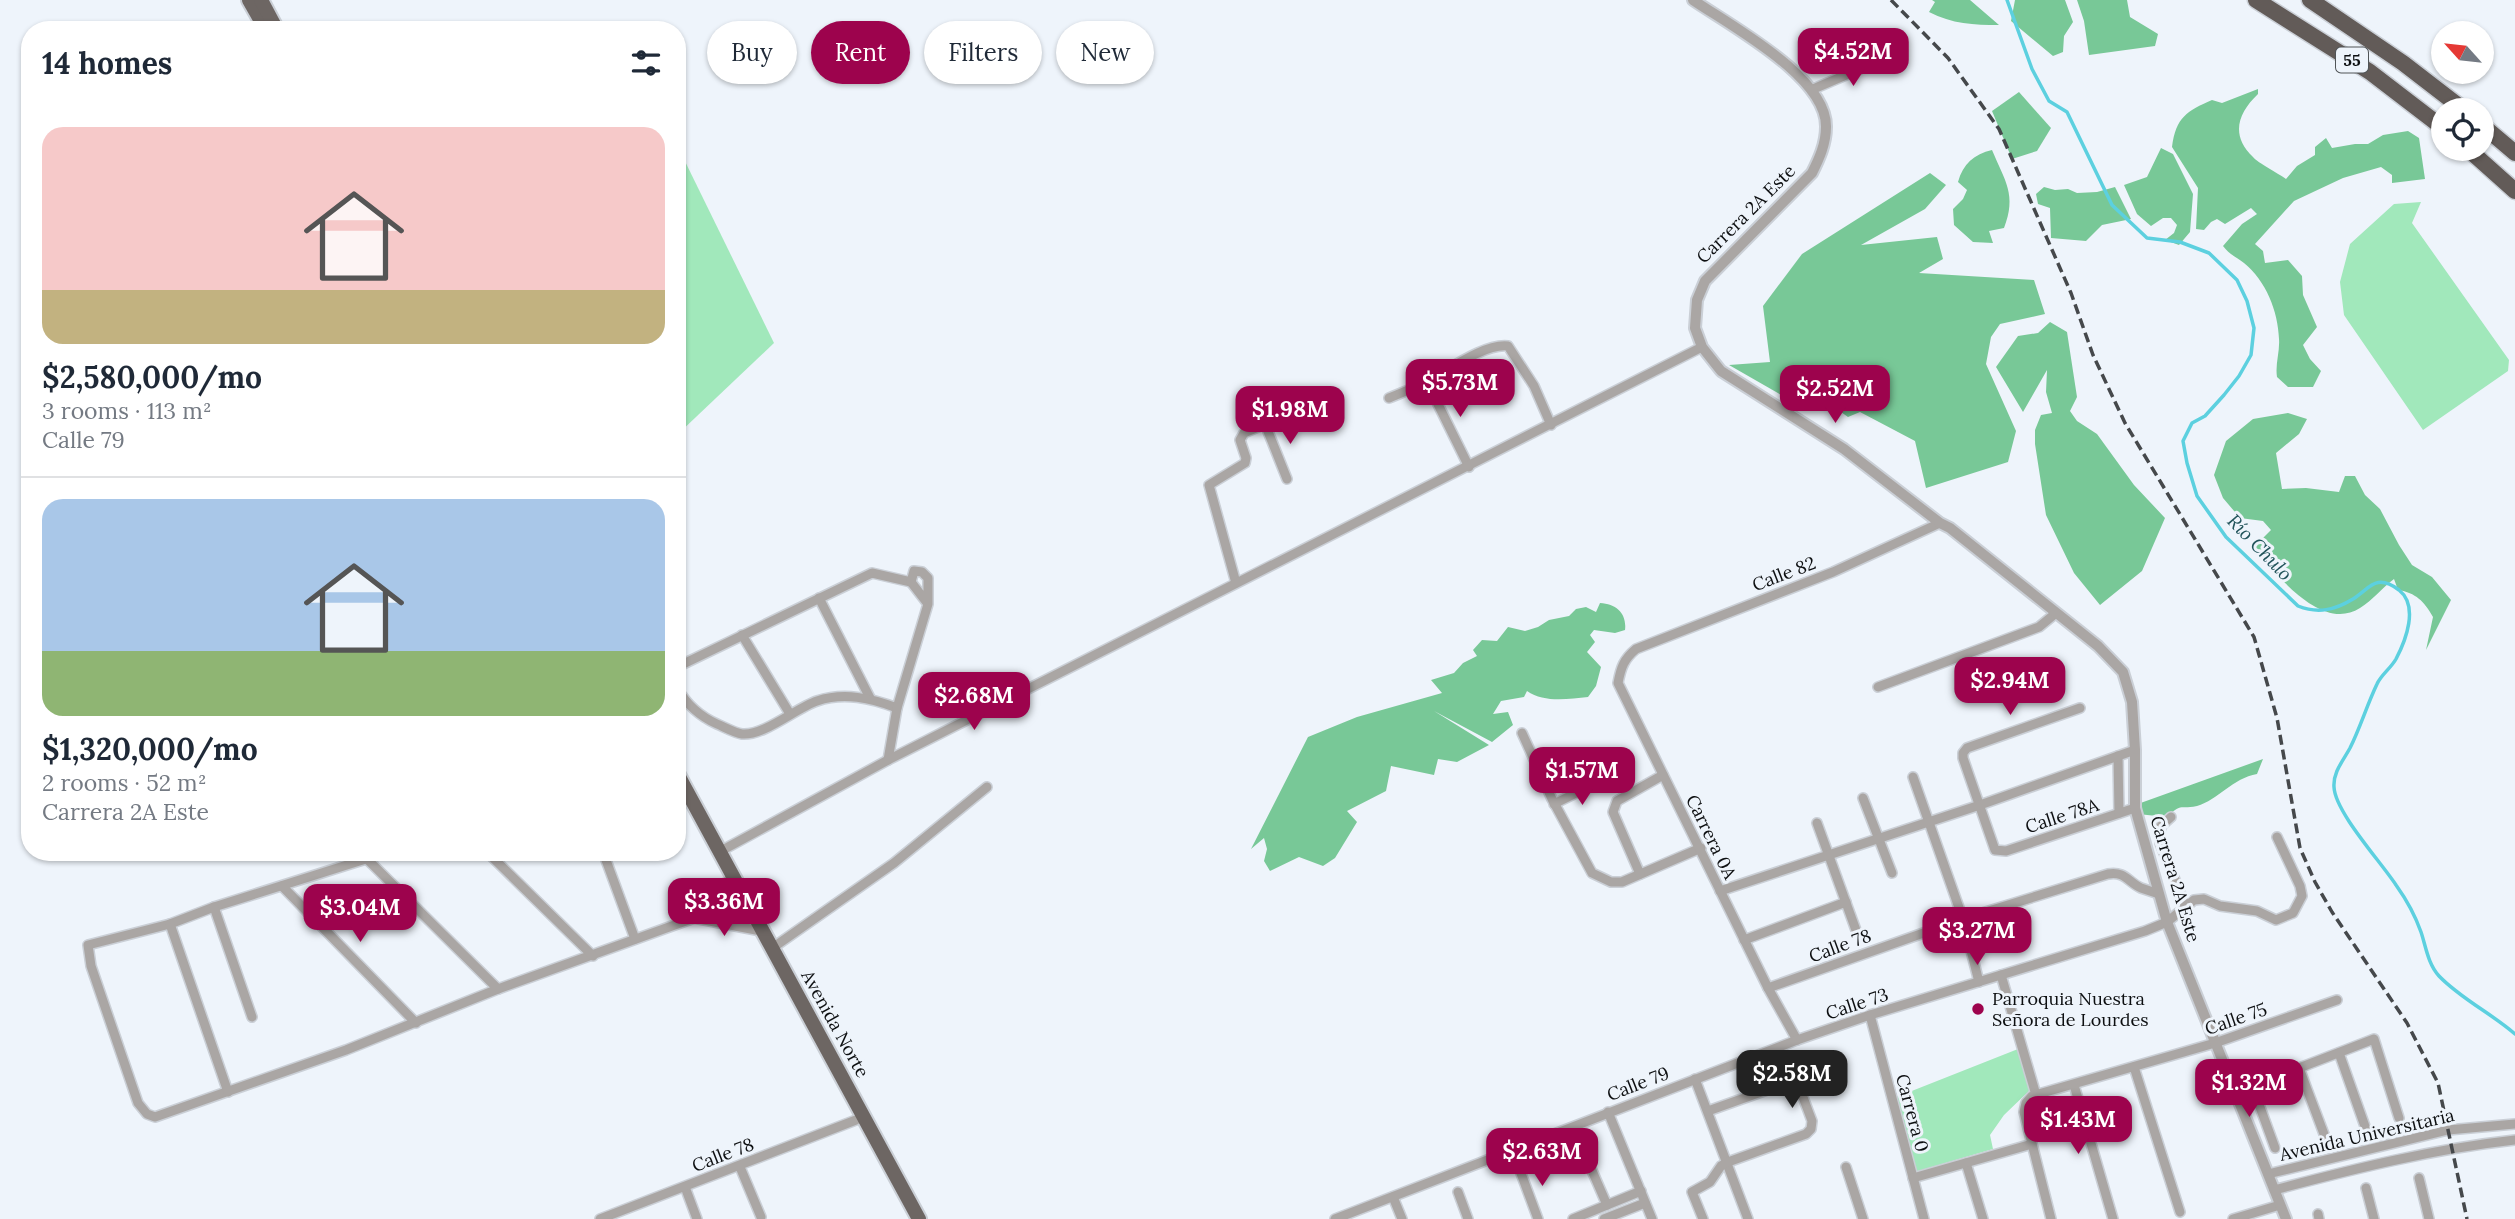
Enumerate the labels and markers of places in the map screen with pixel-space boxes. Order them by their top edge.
pin: $4.52M [1796,28,1910,88]
pin: $5.73M [1403,360,1517,419]
pin: $2.52M [1778,366,1892,425]
pin: $1.98M [1233,386,1347,446]
pin: $2.94M [1953,658,2067,717]
pin: $2.68M [917,672,1031,732]
pin: $1.57M [1525,748,1639,807]
pin: $3.36M [667,878,781,938]
pin: $3.04M [303,884,417,944]
pin: $3.27M [1920,908,2034,967]
place label: Parroquia Nuestra Señora de Lourdes [1992,987,2149,1031]
marker: Parroquia Nuestra Señora de Lourdes [1970,1001,1986,1017]
pin: $2.58M [1735,1050,1849,1110]
pin: $1.32M [2192,1060,2306,1119]
pin: $1.43M [2021,1096,2135,1156]
pin: $2.63M [1485,1128,1599,1188]

